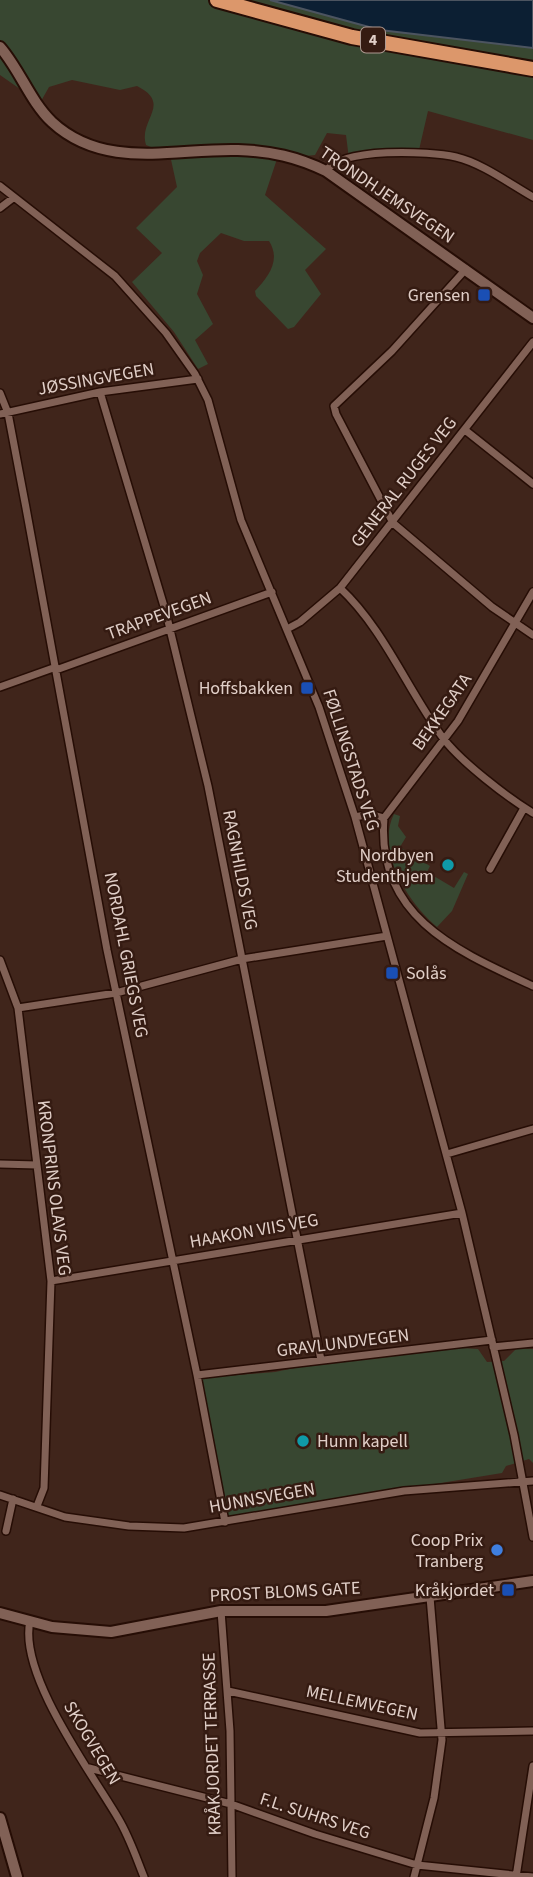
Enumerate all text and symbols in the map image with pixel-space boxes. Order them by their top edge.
road number: 4 [361,28,385,52]
street label: TRONDHJEMSVEGEN [314,140,460,250]
place label: Grensen [408,283,470,308]
marker: Grensen [476,287,492,303]
street label: JØSSINGVEGEN [36,356,156,402]
street label: GENERAL RUGES VEG [345,411,463,553]
street label: TRAPPEVEGEN [103,585,215,647]
street label: BEKKEGATA [406,668,478,756]
place label: Hoffsbakken [199,676,293,701]
marker: Hoffsbakken [299,680,315,696]
street label: FØLLINGSTADS VEG [316,686,386,834]
street label: RAGNHILDS VEG [216,808,264,932]
place label: Nordbyen Studenthjem [336,843,434,889]
marker: Nordbyen Studenthjem [440,857,456,873]
street label: NORDAHL GRIEGS VEG [98,870,154,1040]
place label: Solås [406,961,447,986]
marker: Solås [384,965,400,981]
street label: KRONPRINS OLAVS VEG [31,1099,77,1277]
street label: HAAKON VIIS VEG [188,1207,320,1255]
street label: GRAVLUNDVEGEN [275,1322,411,1364]
place label: Hunn kapell [317,1429,408,1454]
marker: Hunn kapell [295,1433,311,1449]
street label: HUNNSVEGEN [207,1476,317,1520]
place label: Coop Prix Tranberg [411,1528,483,1574]
marker: Coop Prix Tranberg [489,1542,505,1558]
street label: PROST BLOMS GATE [209,1576,361,1608]
place label: Kråkjordet [415,1578,494,1603]
marker: Kråkjordet [500,1582,516,1598]
street label: KRÅKJORDET TERRASSE [196,1652,228,1836]
street label: MELLEMVEGEN [304,1679,420,1727]
street label: SKOGVEGEN [57,1696,127,1790]
street label: F.L. SUHRS VEG [256,1786,374,1846]

